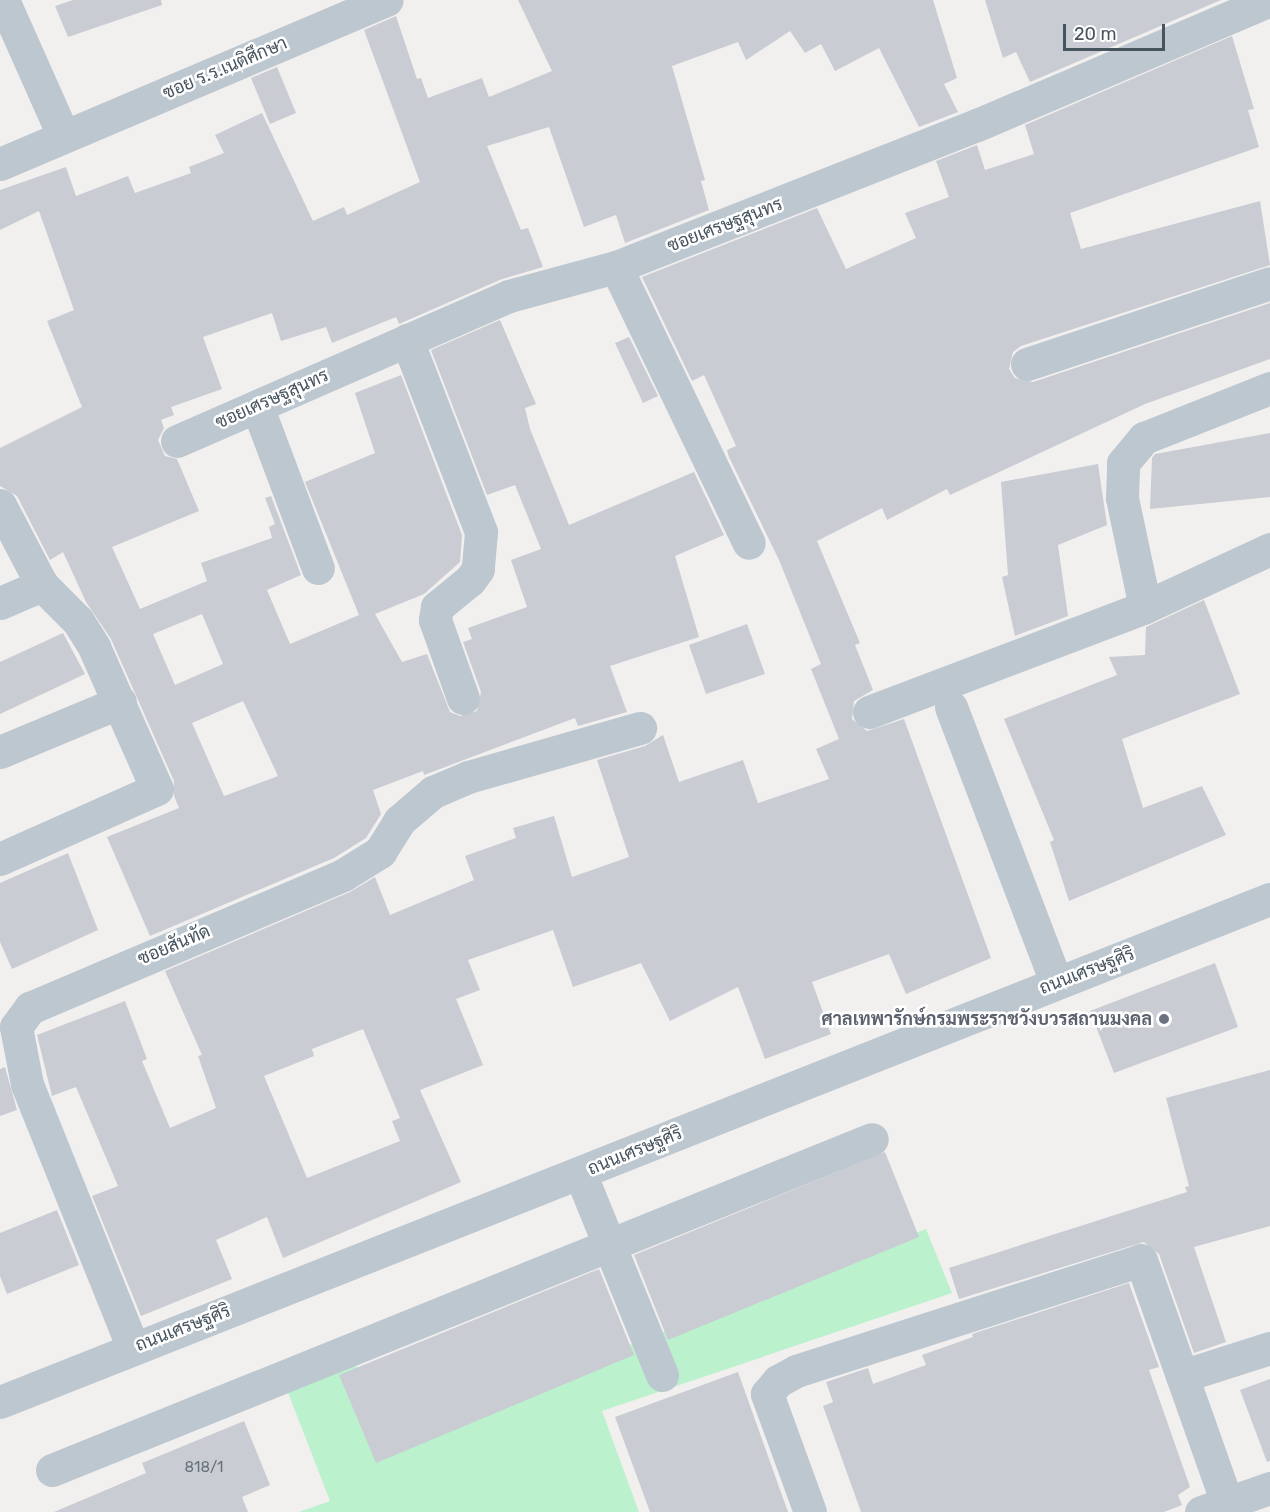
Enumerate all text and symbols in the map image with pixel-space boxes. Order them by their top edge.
scale bar [1066,12,1168,50]
text: 20 m [1074,23,1116,45]
street label: ซอย ร.ร.เนติศึกษา [160,32,290,104]
street label: ซอยเศรษฐสุนทร [664,193,786,257]
street label: ซอยเศรษฐสุนทร [212,364,332,434]
street label: ซอยสันทัด [135,920,213,970]
street label: ถนนเศรษฐศิริ [1036,943,1138,999]
place label: ศาลเทพารักษ์กรมพระราชวังบวรสถานมงคล [821,1008,1152,1030]
marker: ศาลเทพารักษ์กรมพระราชวังบวรสถานมงคล [1157,1012,1171,1026]
street label: ถนนเศรษฐศิริ [585,1122,685,1180]
street label: ถนนเศรษฐศิริ [132,1300,234,1356]
house number: 818/1 [184,1459,224,1477]

